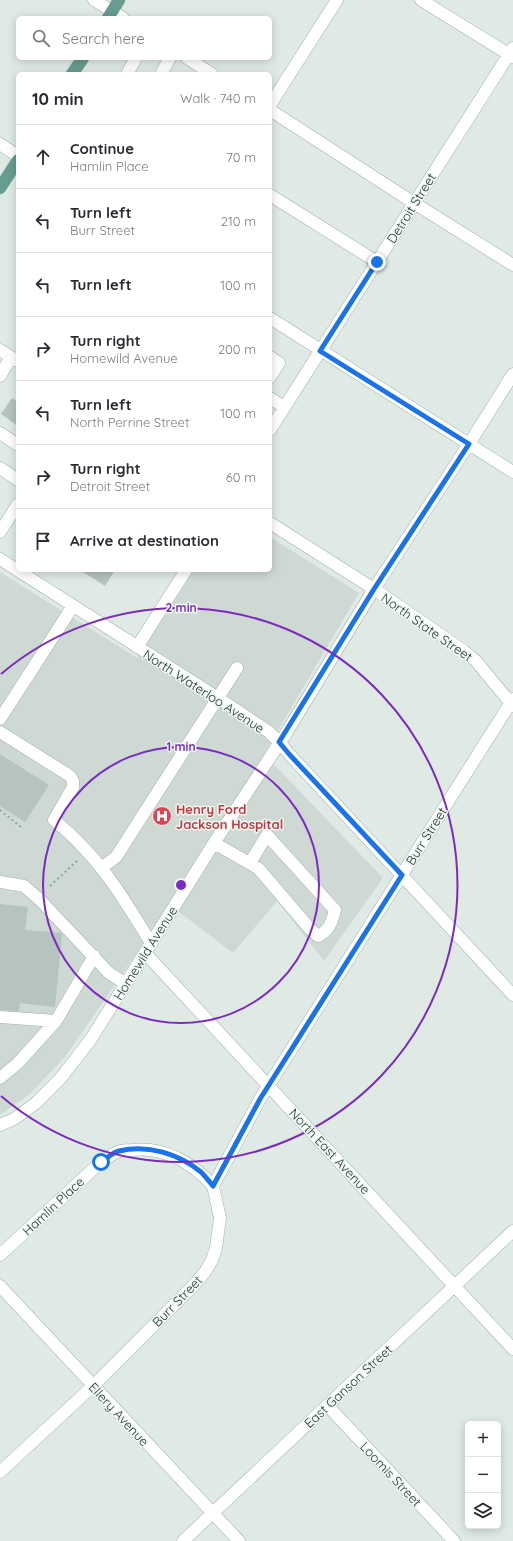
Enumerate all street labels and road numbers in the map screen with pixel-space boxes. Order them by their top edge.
street label: Detroit Street [383,170,439,246]
street label: North State Street [378,589,476,665]
street label: North Waterloo Avenue [140,646,268,736]
street label: Burr Street [402,804,450,868]
street label: Homewild Avenue [110,903,180,1003]
street label: North East Avenue [286,1105,374,1197]
street label: Hamlin Place [19,1173,87,1239]
street label: Burr Street [149,1272,205,1330]
street label: East Ganson Street [301,1341,395,1431]
street label: Ellery Avenue [86,1379,152,1449]
street label: Loomis Street [357,1438,425,1510]

